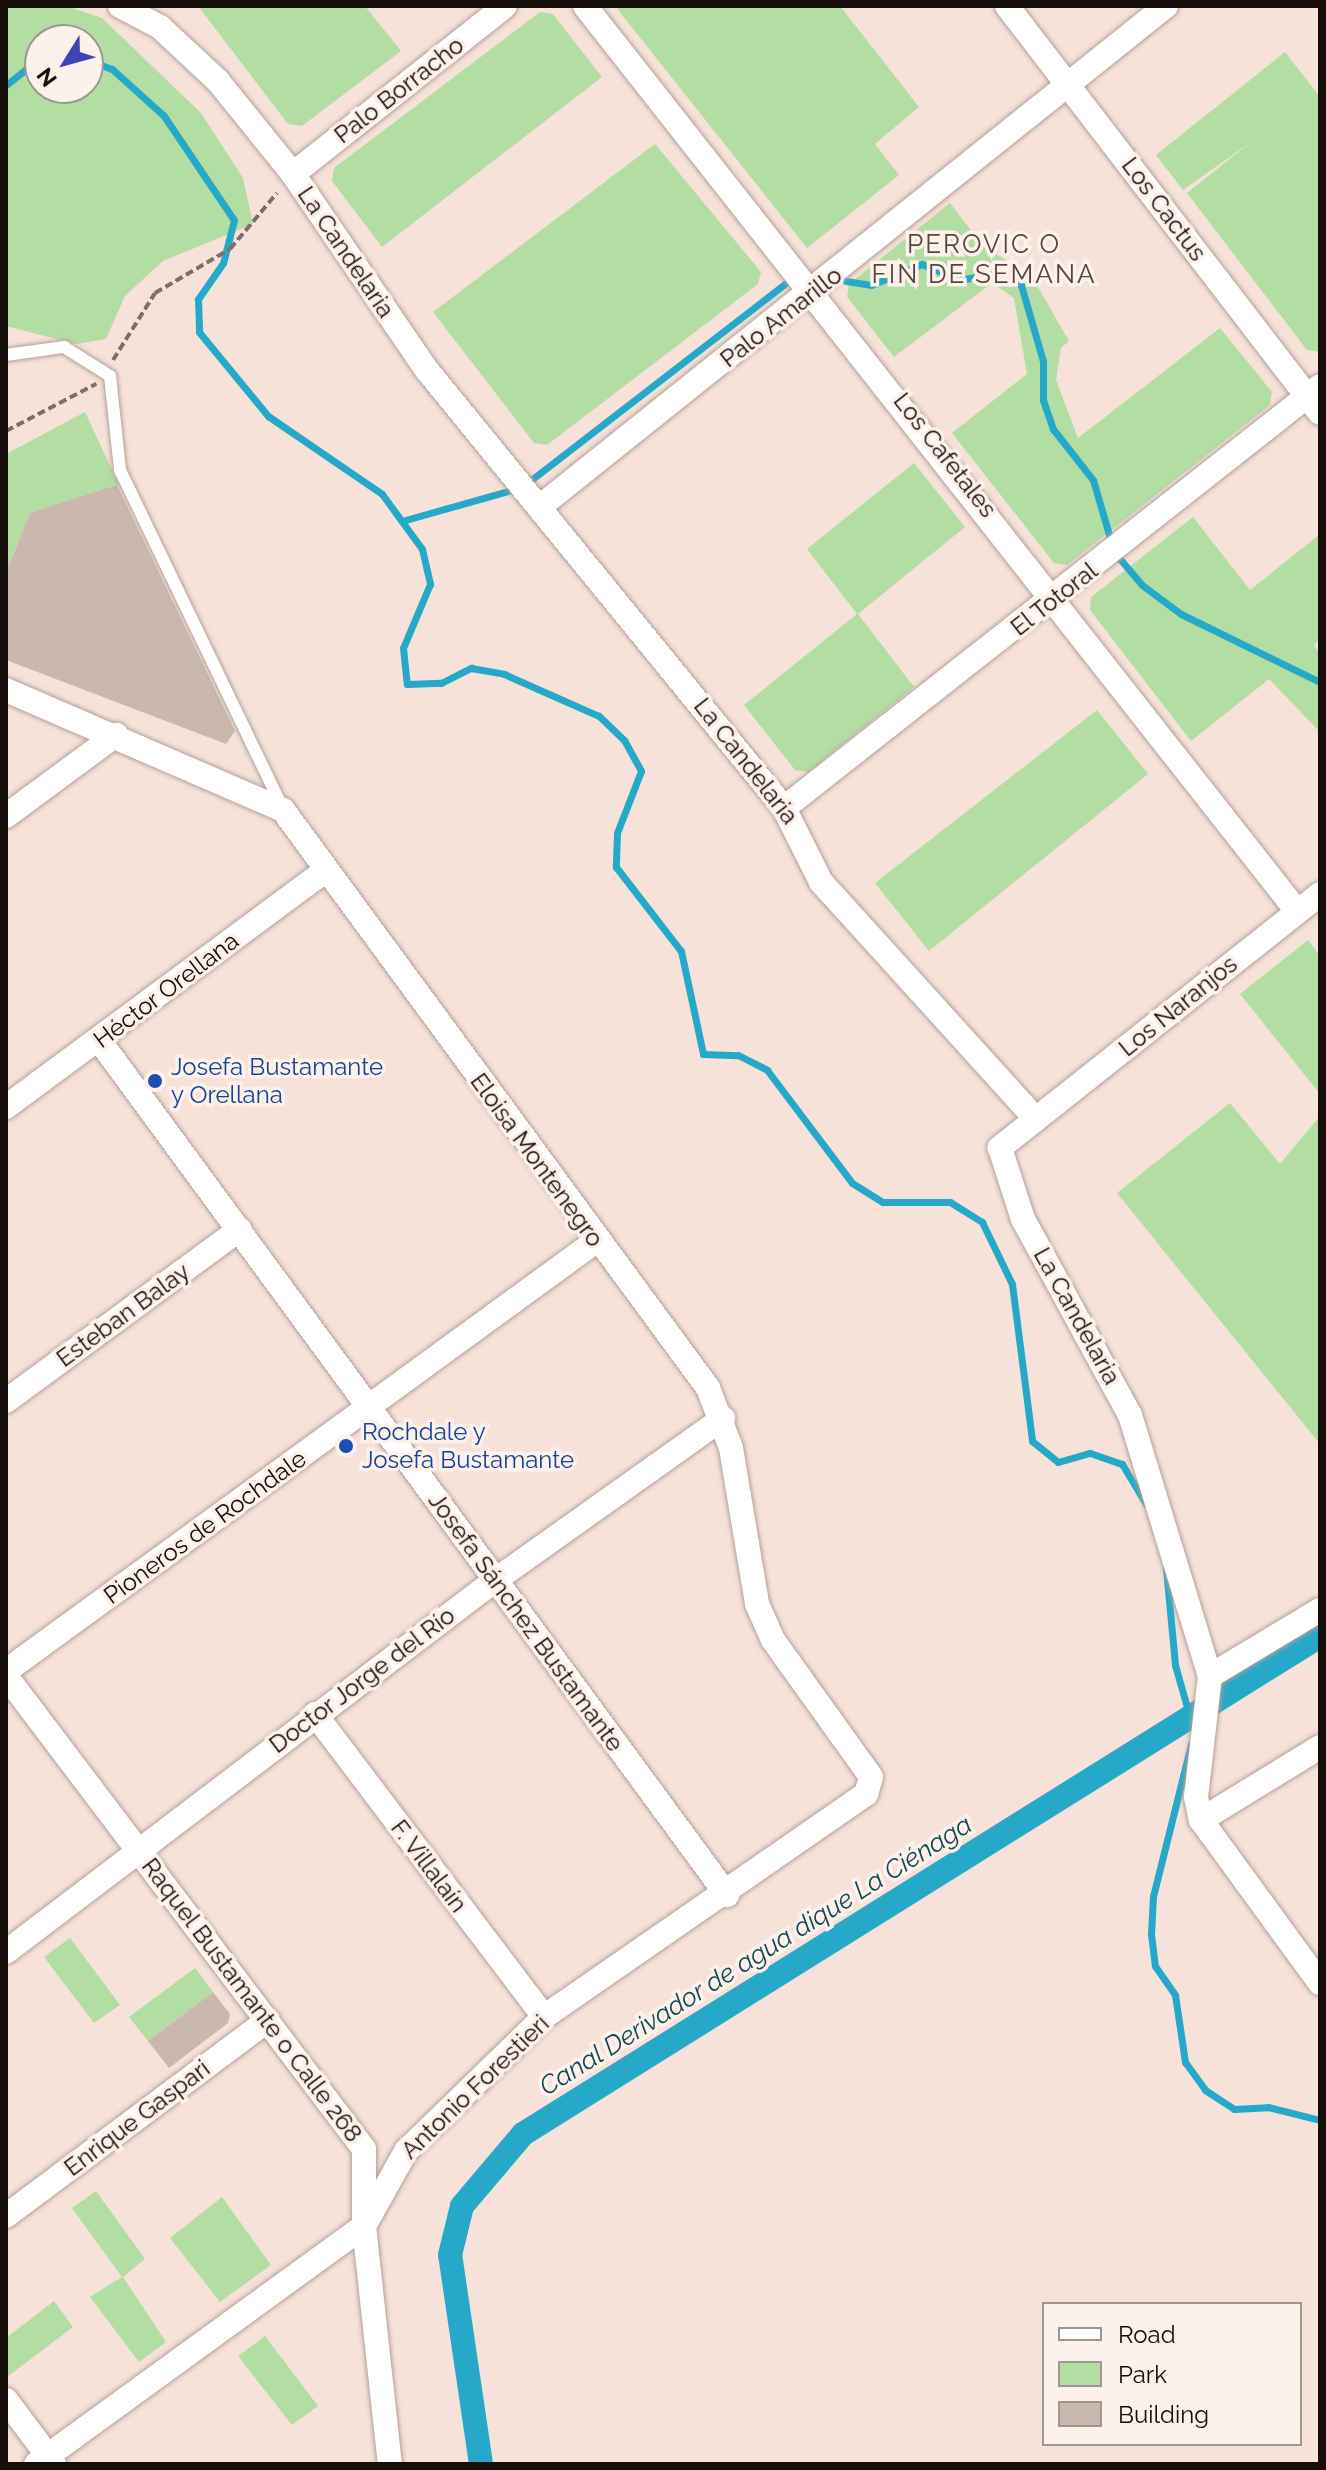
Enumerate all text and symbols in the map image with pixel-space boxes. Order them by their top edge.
north arrow [24,24,104,104]
street label: Palo Borracho [329,31,469,149]
text: N [31,63,62,92]
street label: Los Cactus [1116,151,1212,267]
street label: La Candelaria [292,181,400,323]
district label: PEROVIC O FIN DE SEMANA [871,229,1097,290]
street label: Palo Amarillo [714,260,848,374]
street label: Los Cafetales [887,387,1003,523]
street label: El Totoral [1004,556,1104,642]
street label: La Candelaria [688,692,804,830]
street label: Héctor Orellana [88,926,244,1054]
street label: Los Naranjos [1113,950,1243,1062]
place label: Josefa Bustamante y Orellana [171,1053,383,1109]
street label: Eloisa Montenegro [464,1068,610,1252]
marker: Josefa Bustamante y Orellana [146,1072,164,1090]
street label: La Candelaria [1028,1243,1126,1389]
street label: Esteban Balay [51,1257,195,1373]
place label: Rochdale y Josefa Bustamante [362,1418,574,1474]
marker: Rochdale y Josefa Bustamante [337,1437,355,1455]
street label: Pioneros de Rochdale [98,1444,312,1610]
street label: Josefa Sánchez Bustamante [422,1487,630,1757]
street label: Doctor Jorge del Río [263,1600,461,1760]
water label: Canal Derivador de agua dique La Ciénaga [534,1809,978,2103]
street label: F. Villalaín [385,1814,473,1918]
street label: Raquel Bustamante o Calle 268 [136,1852,368,2148]
street label: Antonio Forestieri [395,2009,555,2165]
street label: Enrique Gaspari [59,2054,215,2182]
legend [1042,2302,1302,2446]
text: Road [1118,2320,1176,2349]
text: Park [1118,2360,1167,2389]
text: Building [1118,2400,1209,2429]

